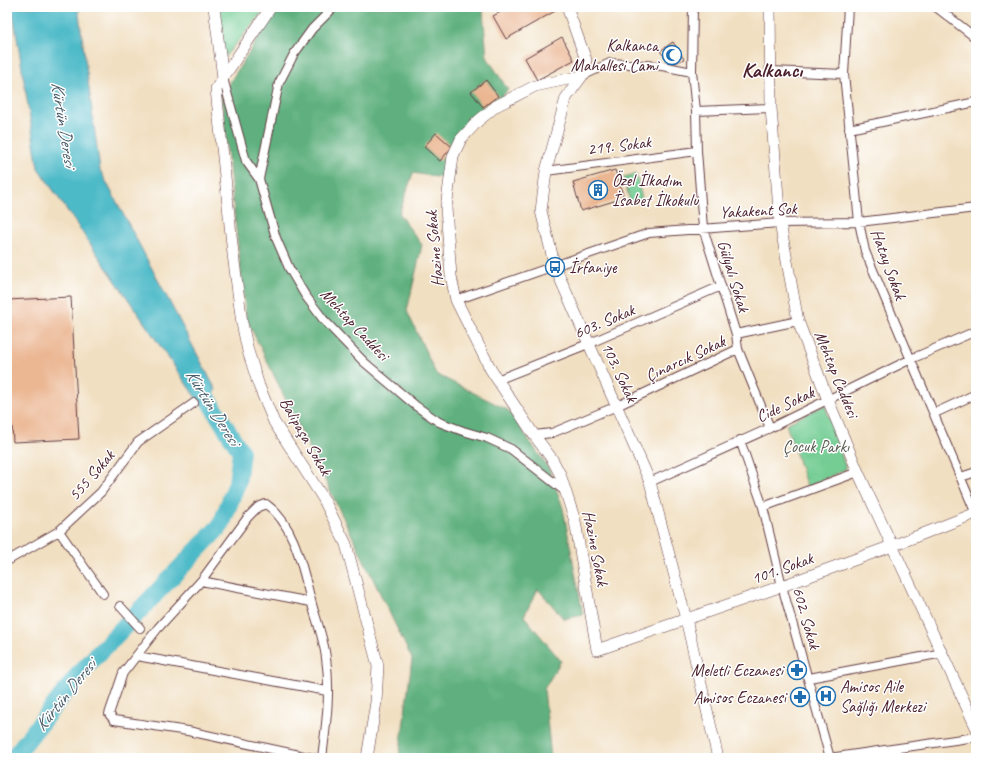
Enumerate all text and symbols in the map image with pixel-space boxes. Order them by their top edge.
place label: Kalkanca Mahallesi Cami [571,35,661,76]
mosque icon: Kalkanca Mahallesi Cami [661,44,683,66]
district label: Kalkancı [742,57,804,83]
water label: Kürtün Deresi [46,80,82,172]
street label: 219. Sokak [586,131,654,160]
place label: Özel İlkadım İsabet İlkokulu [612,170,700,211]
building icon: Özel İlkadım İsabet İlkokulu [587,179,609,201]
street label: Yakakent Sok [719,198,799,223]
street label: Hazine Sokak [421,208,448,288]
street label: Hatay Sokak [866,226,912,304]
street label: Gülyalı Sokak [713,238,755,316]
bus stop icon: İrfaniye [544,256,566,278]
place label: İrfaniye [569,257,618,278]
street label: Mehtap Caddesi [316,284,395,366]
street label: 603. Sokak [571,299,639,344]
street label: Mehtap Caddesi [810,328,864,422]
street label: Çınarcık Sokak [642,330,731,387]
street label: 103. Sokak [597,339,643,407]
water label: Kürtün Deresi [181,365,247,453]
street label: Cide Sokak [753,381,819,427]
street label: Balipaşa Sokak [275,393,337,481]
park label: Çocuk Parkı [783,436,850,458]
street label: 555 Sokak [64,444,120,505]
street label: Hazine Sokak [578,509,613,589]
street label: 101. Sokak [749,547,817,589]
street label: 602. Sokak [788,585,826,653]
water label: Kürtün Deresi [30,651,103,735]
pharmacy icon: Meletli Eczanesi [786,659,808,681]
place label: Meletli Eczanesi [691,660,786,681]
place label: Amisos Aile Sağlığı Merkezi [840,676,928,717]
hospital icon: Amisos Aile Sağlığı Merkezi [815,685,837,707]
pharmacy icon: Amisos Eczanesi [789,686,811,708]
place label: Amisos Eczanesi [694,687,788,708]

